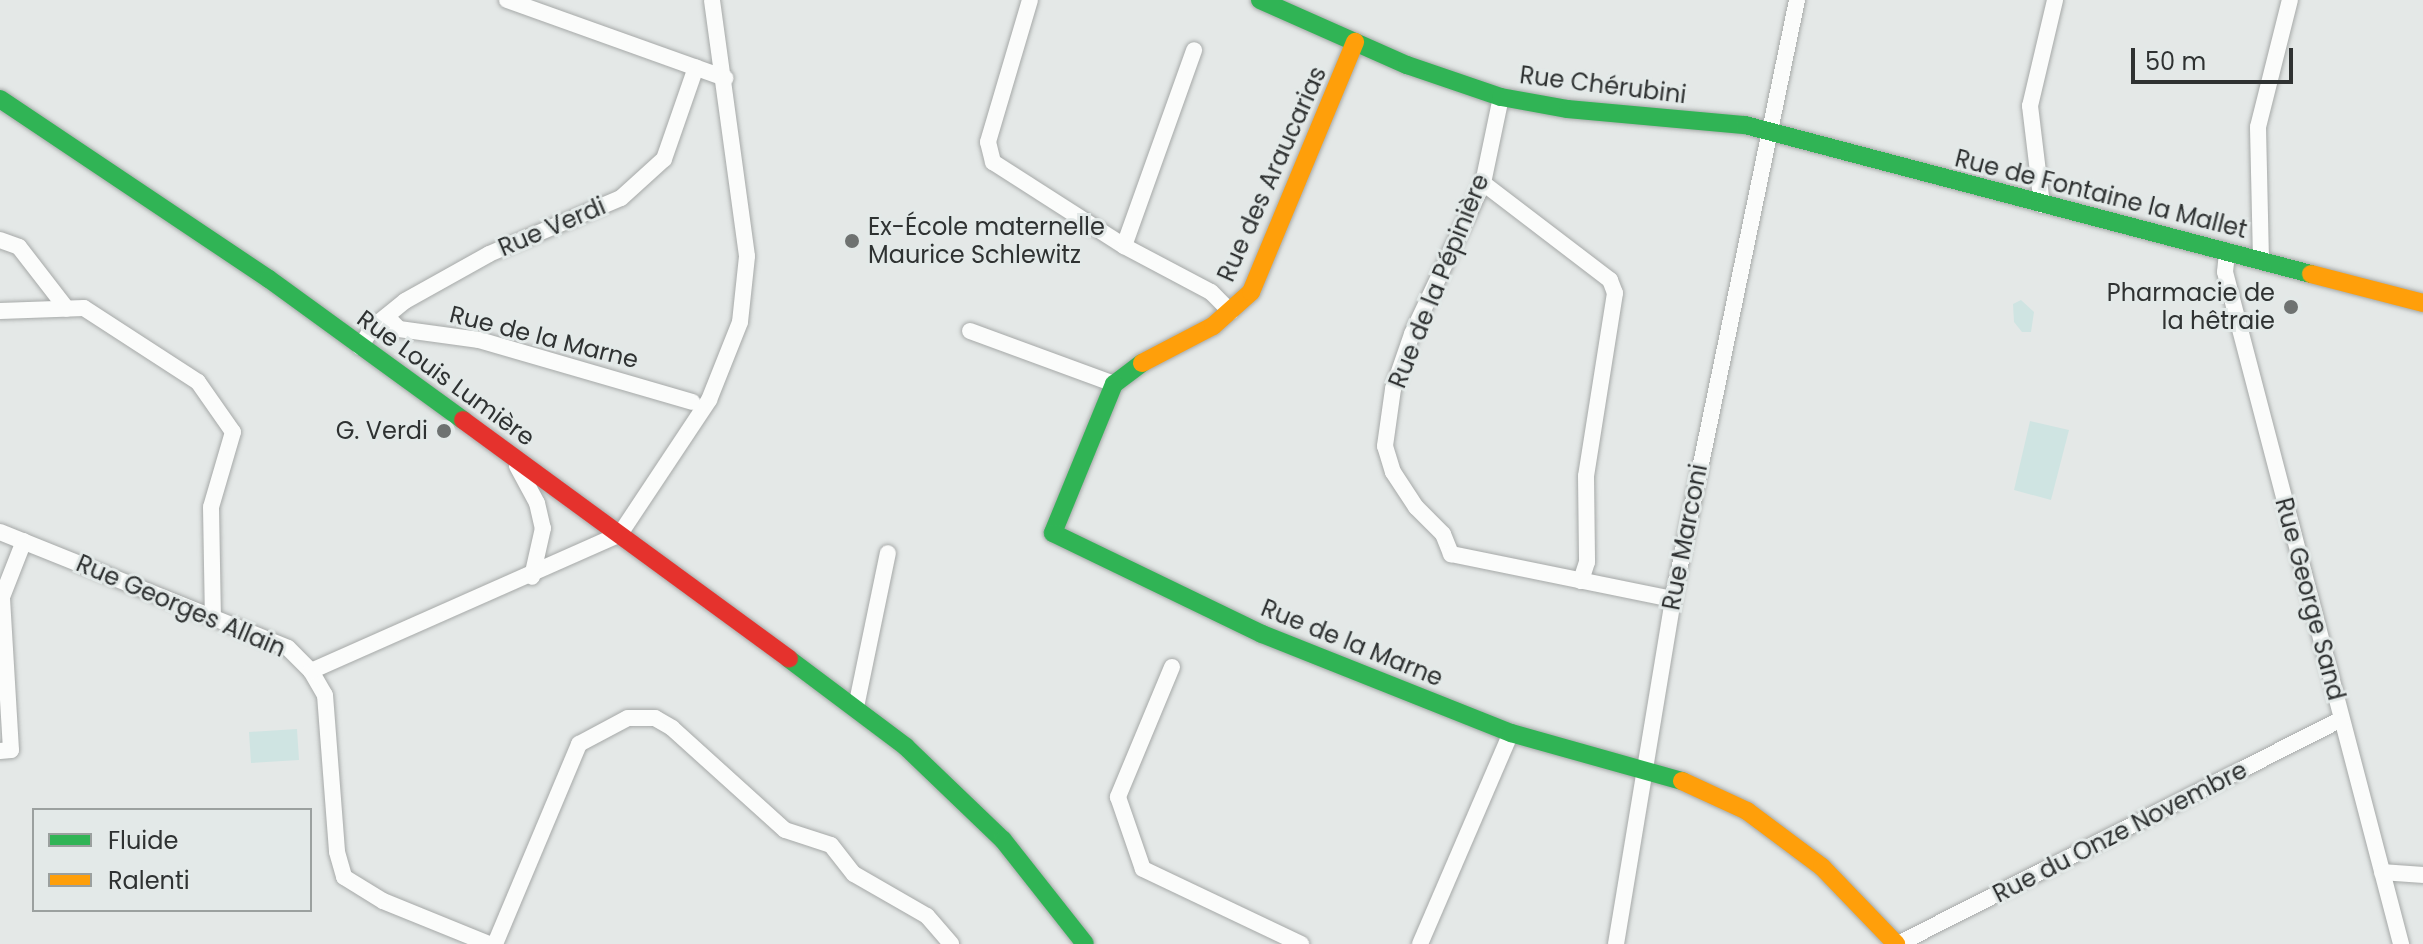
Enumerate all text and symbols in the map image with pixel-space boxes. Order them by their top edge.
scale bar [2135,32,2297,82]
text: 50 m [2145,45,2206,78]
street label: Rue Chérubini [1518,60,1688,110]
street label: Rue des Araucarias [1212,62,1332,286]
street label: Rue de Fontaine la Mallet [1952,144,2250,244]
street label: Rue de la Pépinière [1383,170,1495,392]
street label: Rue Verdi [494,192,610,262]
place label: Ex-École maternelle Maurice Schlewitz [868,213,1105,269]
marker: Ex-École maternelle Maurice Schlewitz [843,232,861,250]
place label: Pharmacie de la hêtraie [2107,279,2275,335]
marker: Pharmacie de la hêtraie [2282,298,2300,316]
street label: Rue de la Marne [447,300,641,374]
street label: Rue Louis Lumière [352,304,540,452]
place label: G. Verdi [336,417,428,445]
marker: G. Verdi [435,422,453,440]
street label: Rue Marconi [1657,461,1713,613]
street label: Rue George Sand [2269,495,2351,703]
street label: Rue Georges Allain [72,549,290,663]
street label: Rue de la Marne [1257,593,1447,693]
street label: Rue du Onze Novembre [1988,755,2252,909]
legend [32,808,312,912]
text: Fluide [108,824,178,857]
text: Ralenti [108,864,190,897]

